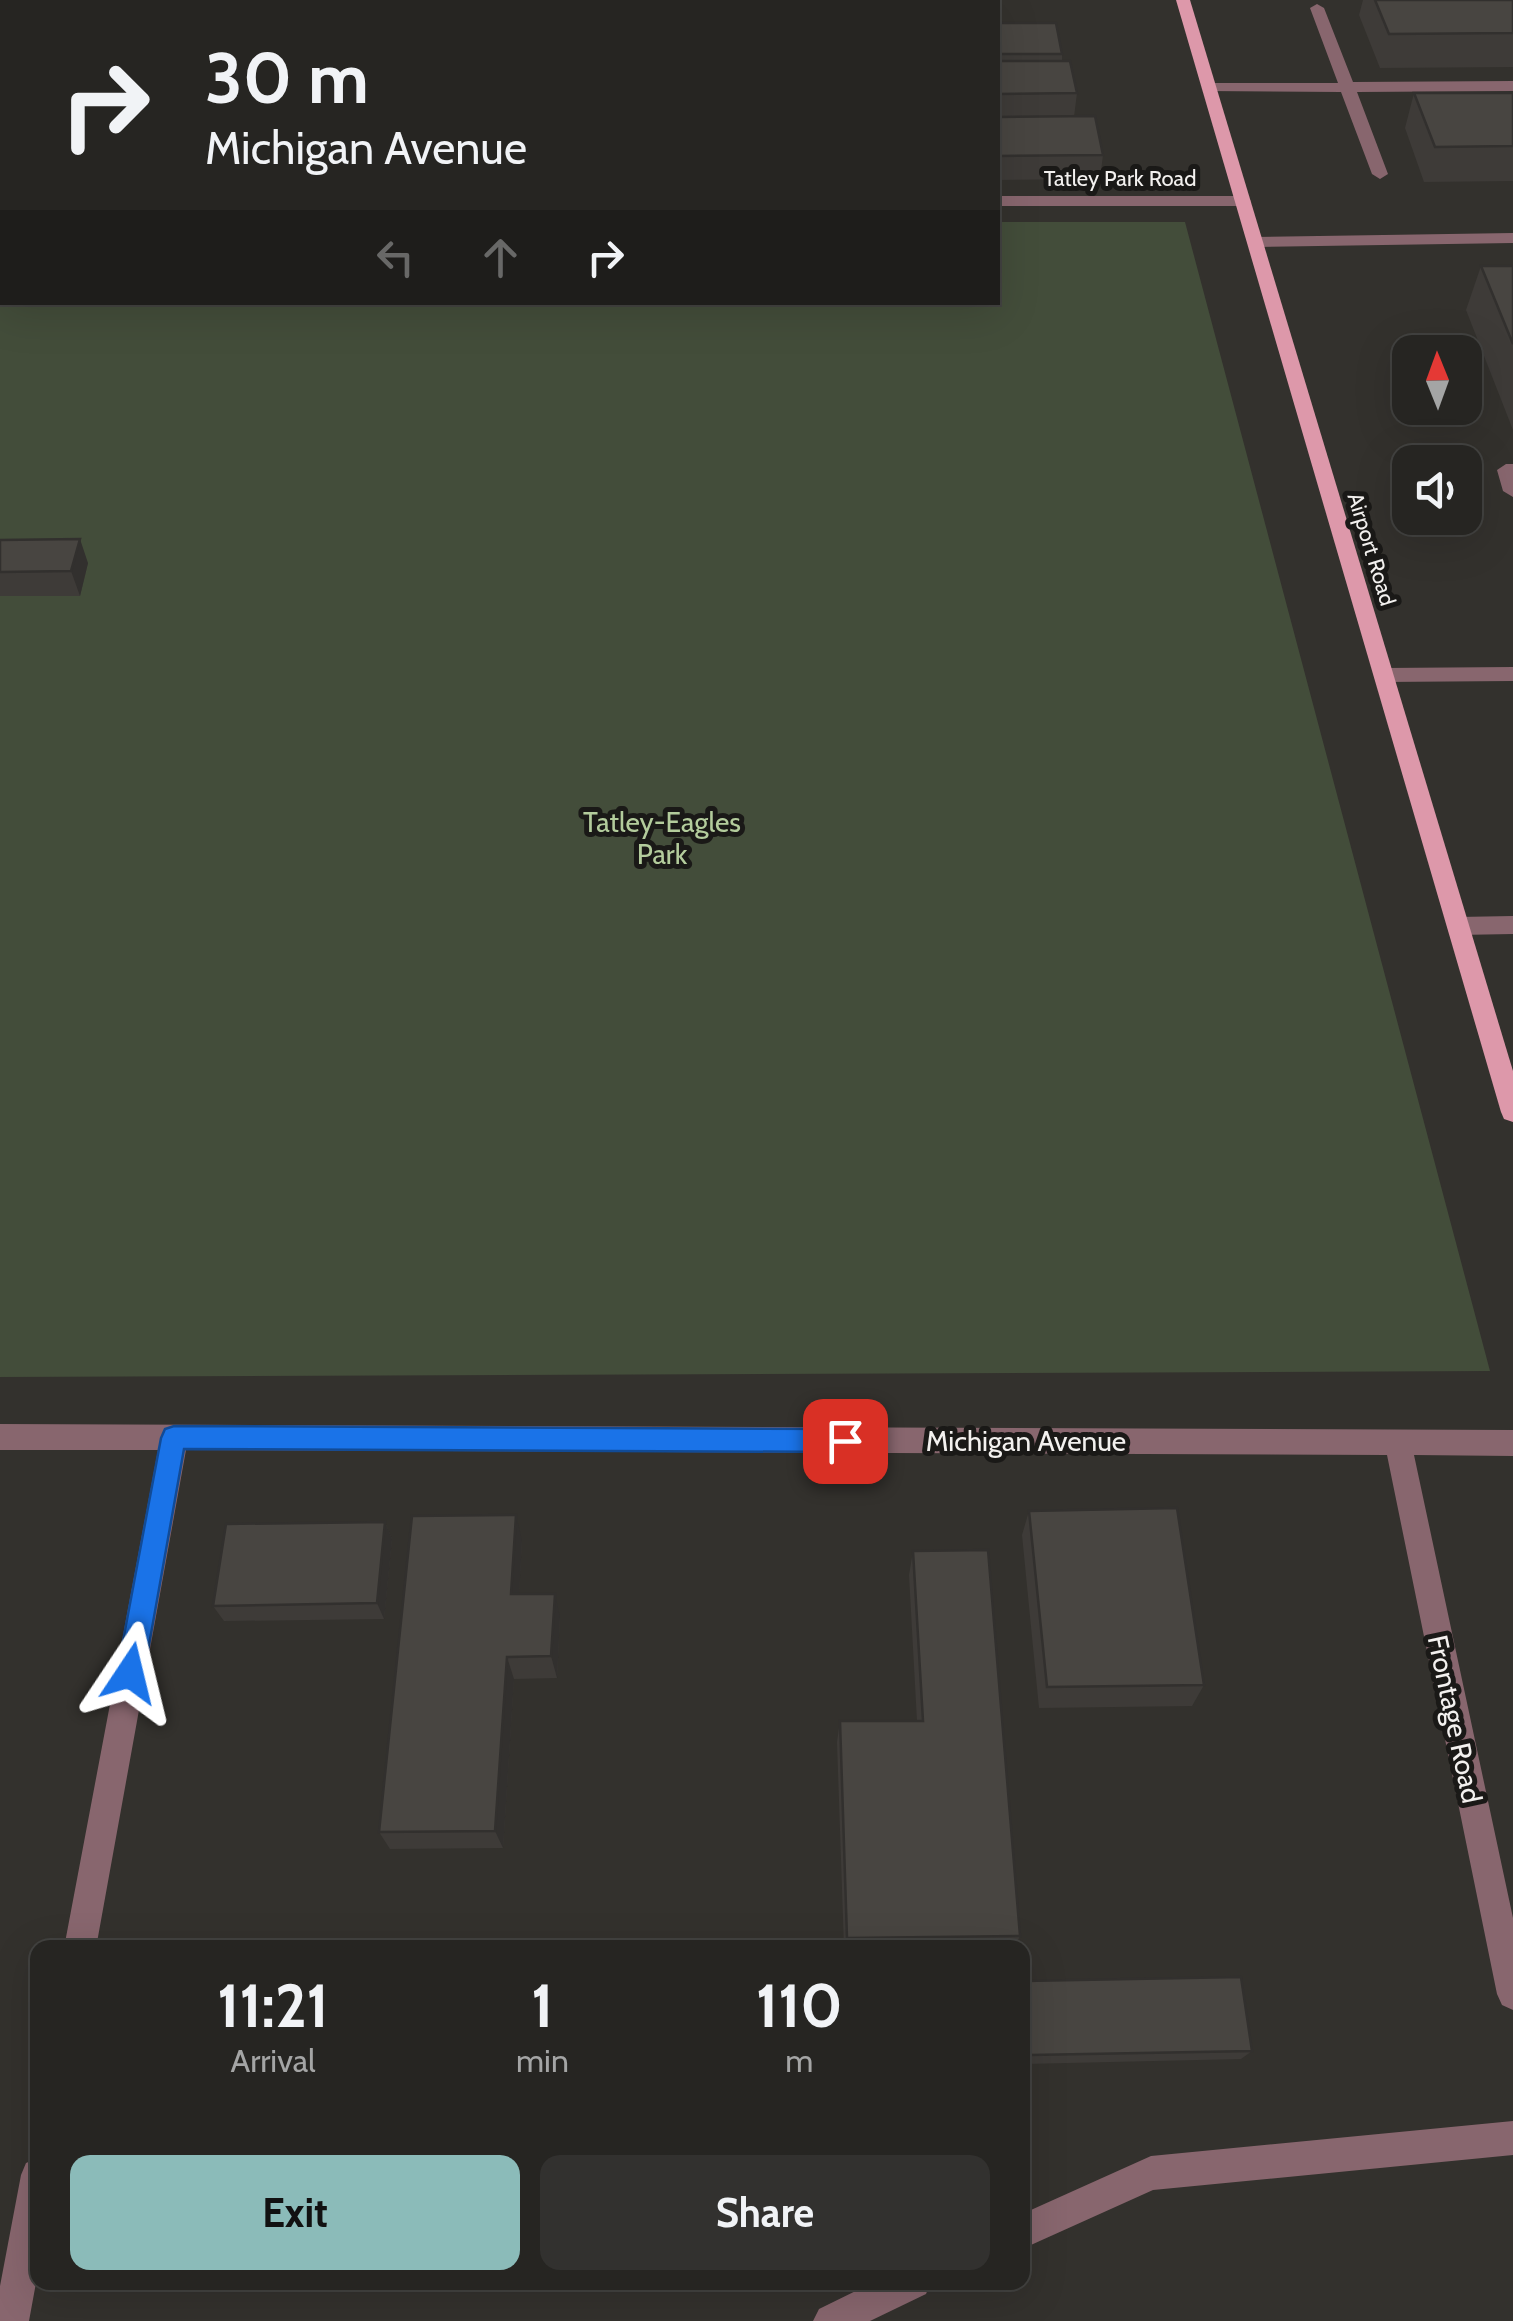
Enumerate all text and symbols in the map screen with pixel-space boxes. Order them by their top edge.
text: 30 m [205,35,369,121]
icon: right [40,40,170,170]
text: Michigan Avenue [205,121,527,175]
street label: Tatley Park Road [1044,165,1196,192]
icon: left [368,230,423,285]
icon: ahead [473,230,528,285]
icon: right [578,230,633,285]
north arrow [1392,335,1482,425]
map controls [1392,335,1482,535]
button: sound [1392,445,1482,535]
street label: Airport Road [1342,489,1401,609]
park label: Tatley-Eagles Park [583,805,741,871]
pin [803,1399,888,1484]
icon: arrive [818,1414,873,1469]
street label: Michigan Avenue [926,1424,1126,1458]
position arrow [78,1621,182,1725]
street label: Frontage Road [1421,1632,1489,1806]
text: 11:21 [217,1969,329,2042]
text: 1 [531,1969,553,2042]
text: 110 [756,1969,843,2042]
text: Arrival [230,2041,316,2080]
text: min [516,2041,569,2080]
text: m [785,2041,813,2080]
button: Exit [70,2155,520,2270]
button: Share [540,2155,990,2270]

